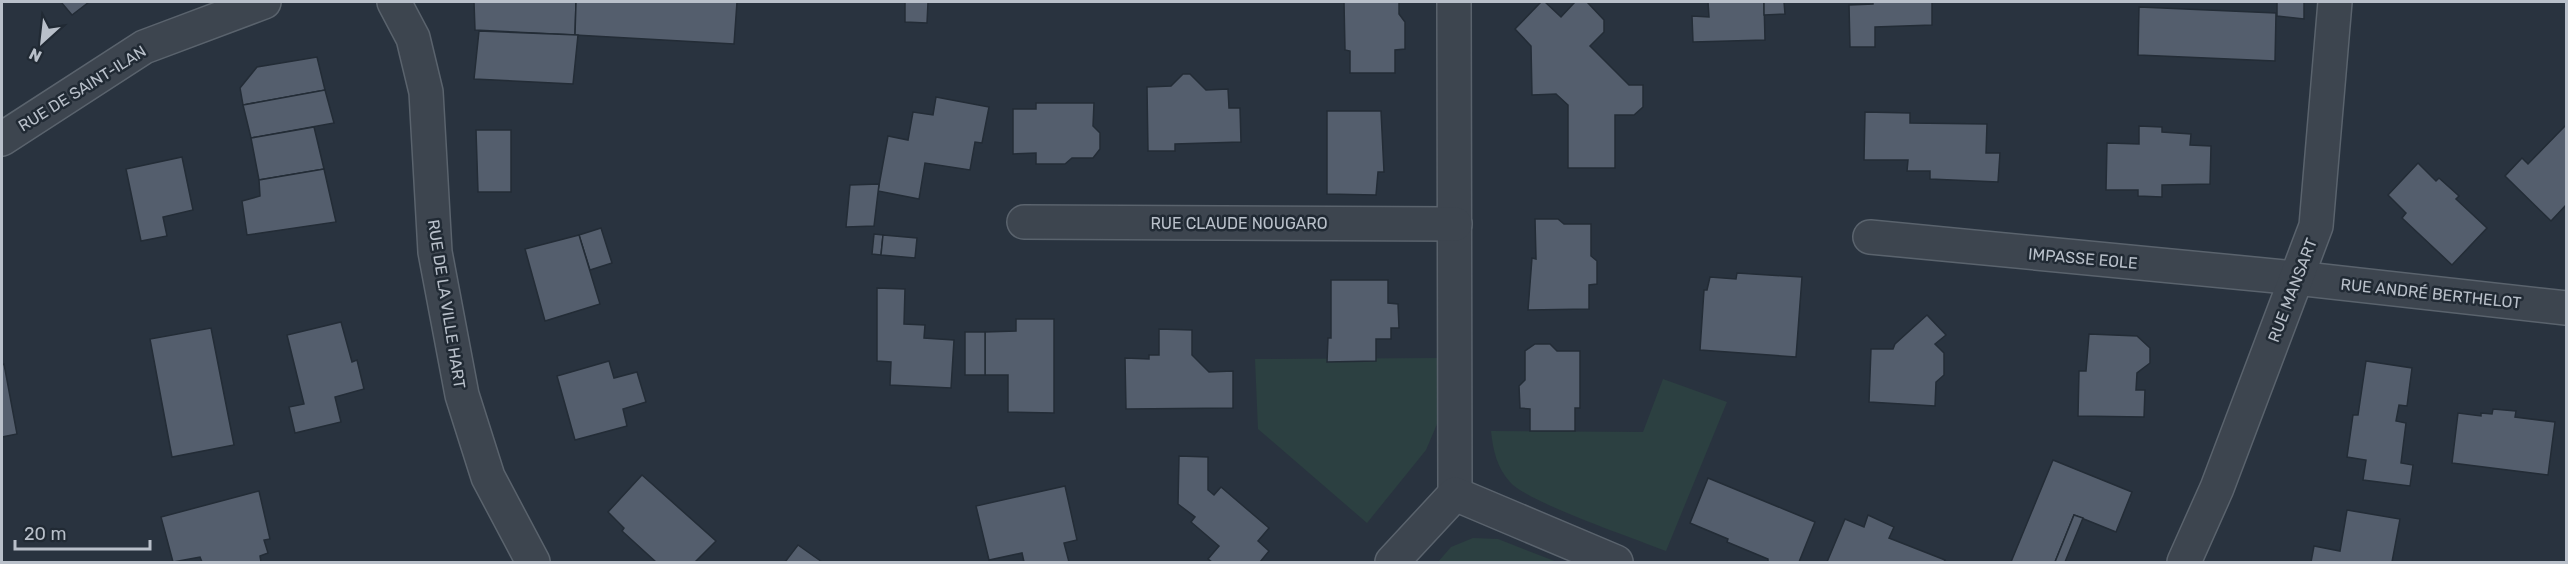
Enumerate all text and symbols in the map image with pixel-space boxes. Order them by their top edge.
north arrow [12,12,72,72]
street label: RUE DE SAINT-ILAN [15,41,149,135]
street label: RUE CLAUDE NOUGARO [1150,214,1328,233]
street label: RUE DE LA VILLE HART [424,218,469,390]
street label: RUE MANSART [2264,235,2321,345]
street label: IMPASSE EOLE [2027,244,2139,273]
street label: RUE ANDRÉ BERTHELOT [2340,275,2522,312]
scale bar [15,513,150,551]
text: 20 m [24,523,66,545]

